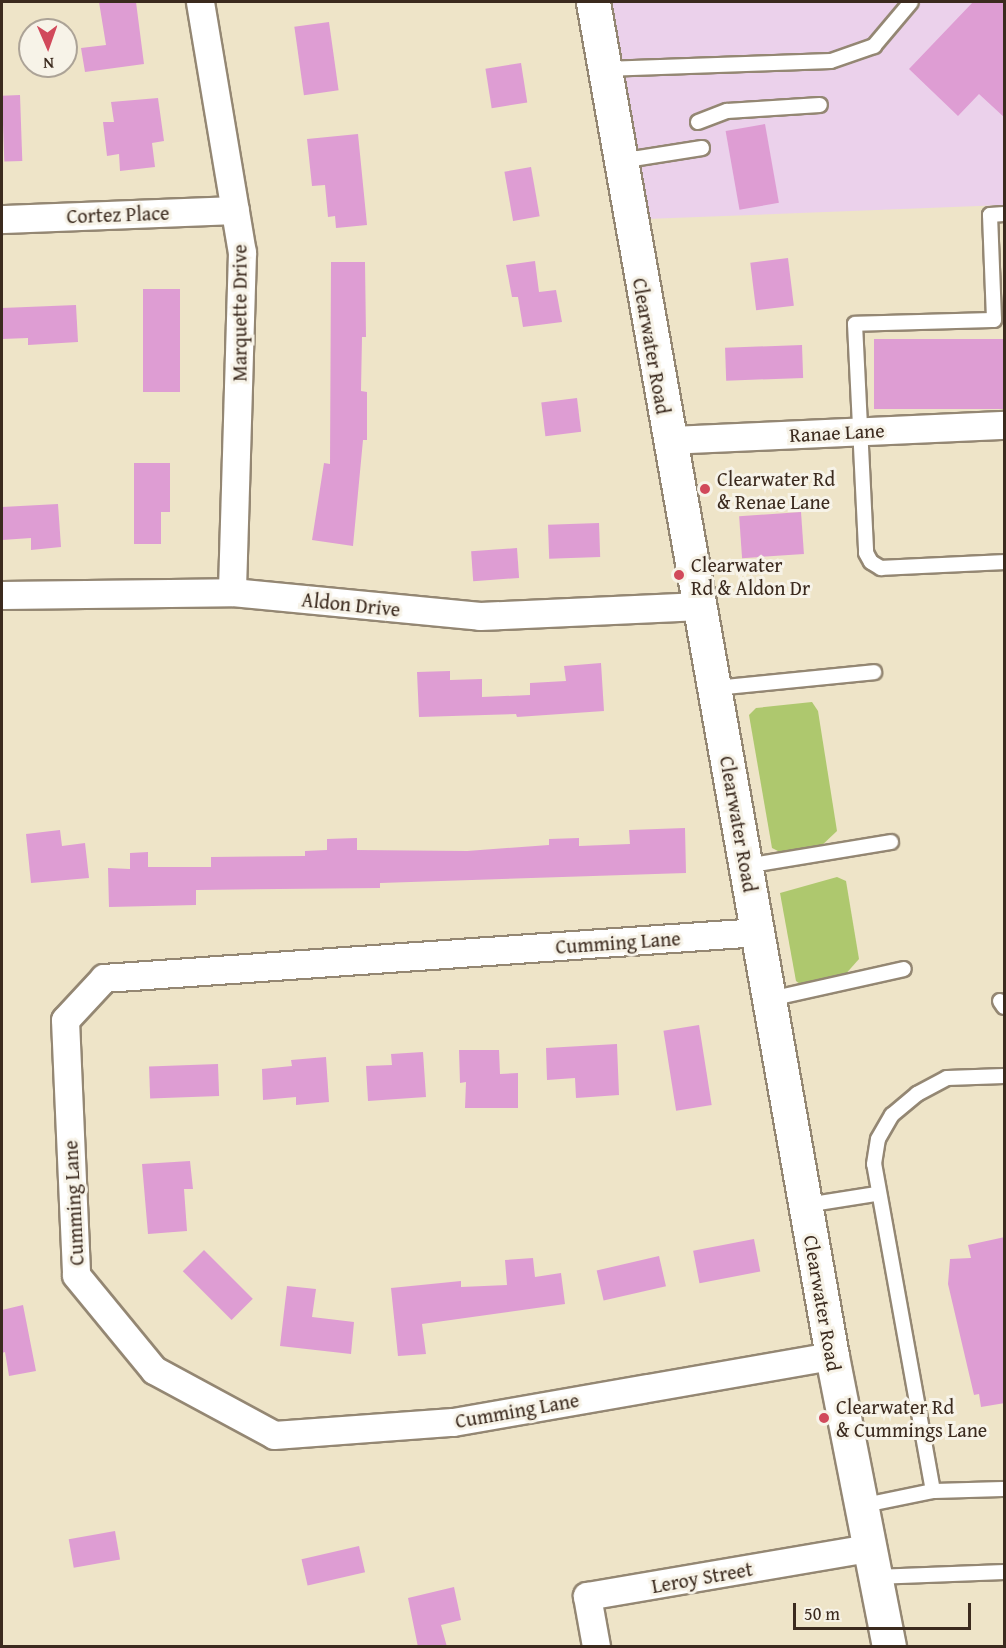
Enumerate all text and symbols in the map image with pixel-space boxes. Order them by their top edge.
north arrow [18,18,78,78]
text: N [43,52,54,76]
street label: Cortez Place [66,200,170,228]
street label: Marquette Drive [227,244,251,382]
street label: Clearwater Road [628,276,676,416]
street label: Ranae Lane [789,418,885,446]
place label: Clearwater Rd & Renae Lane [717,466,835,513]
marker: Clearwater Rd & Renae Lane [698,482,712,496]
place label: Clearwater Rd & Aldon Dr [691,552,810,599]
marker: Clearwater Rd & Aldon Dr [672,568,686,582]
street label: Aldon Drive [300,587,402,621]
street label: Clearwater Road [715,754,763,894]
street label: Cumming Lane [555,926,681,958]
street label: Cumming Lane [58,1140,88,1266]
street label: Clearwater Road [799,1233,847,1373]
street label: Cumming Lane [453,1387,581,1433]
place label: Clearwater Rd & Cummings Lane [836,1394,987,1441]
marker: Clearwater Rd & Cummings Lane [817,1411,831,1425]
street label: Leroy Street [650,1556,754,1598]
scale bar [796,1591,974,1629]
text: 50 m [804,1600,840,1627]

